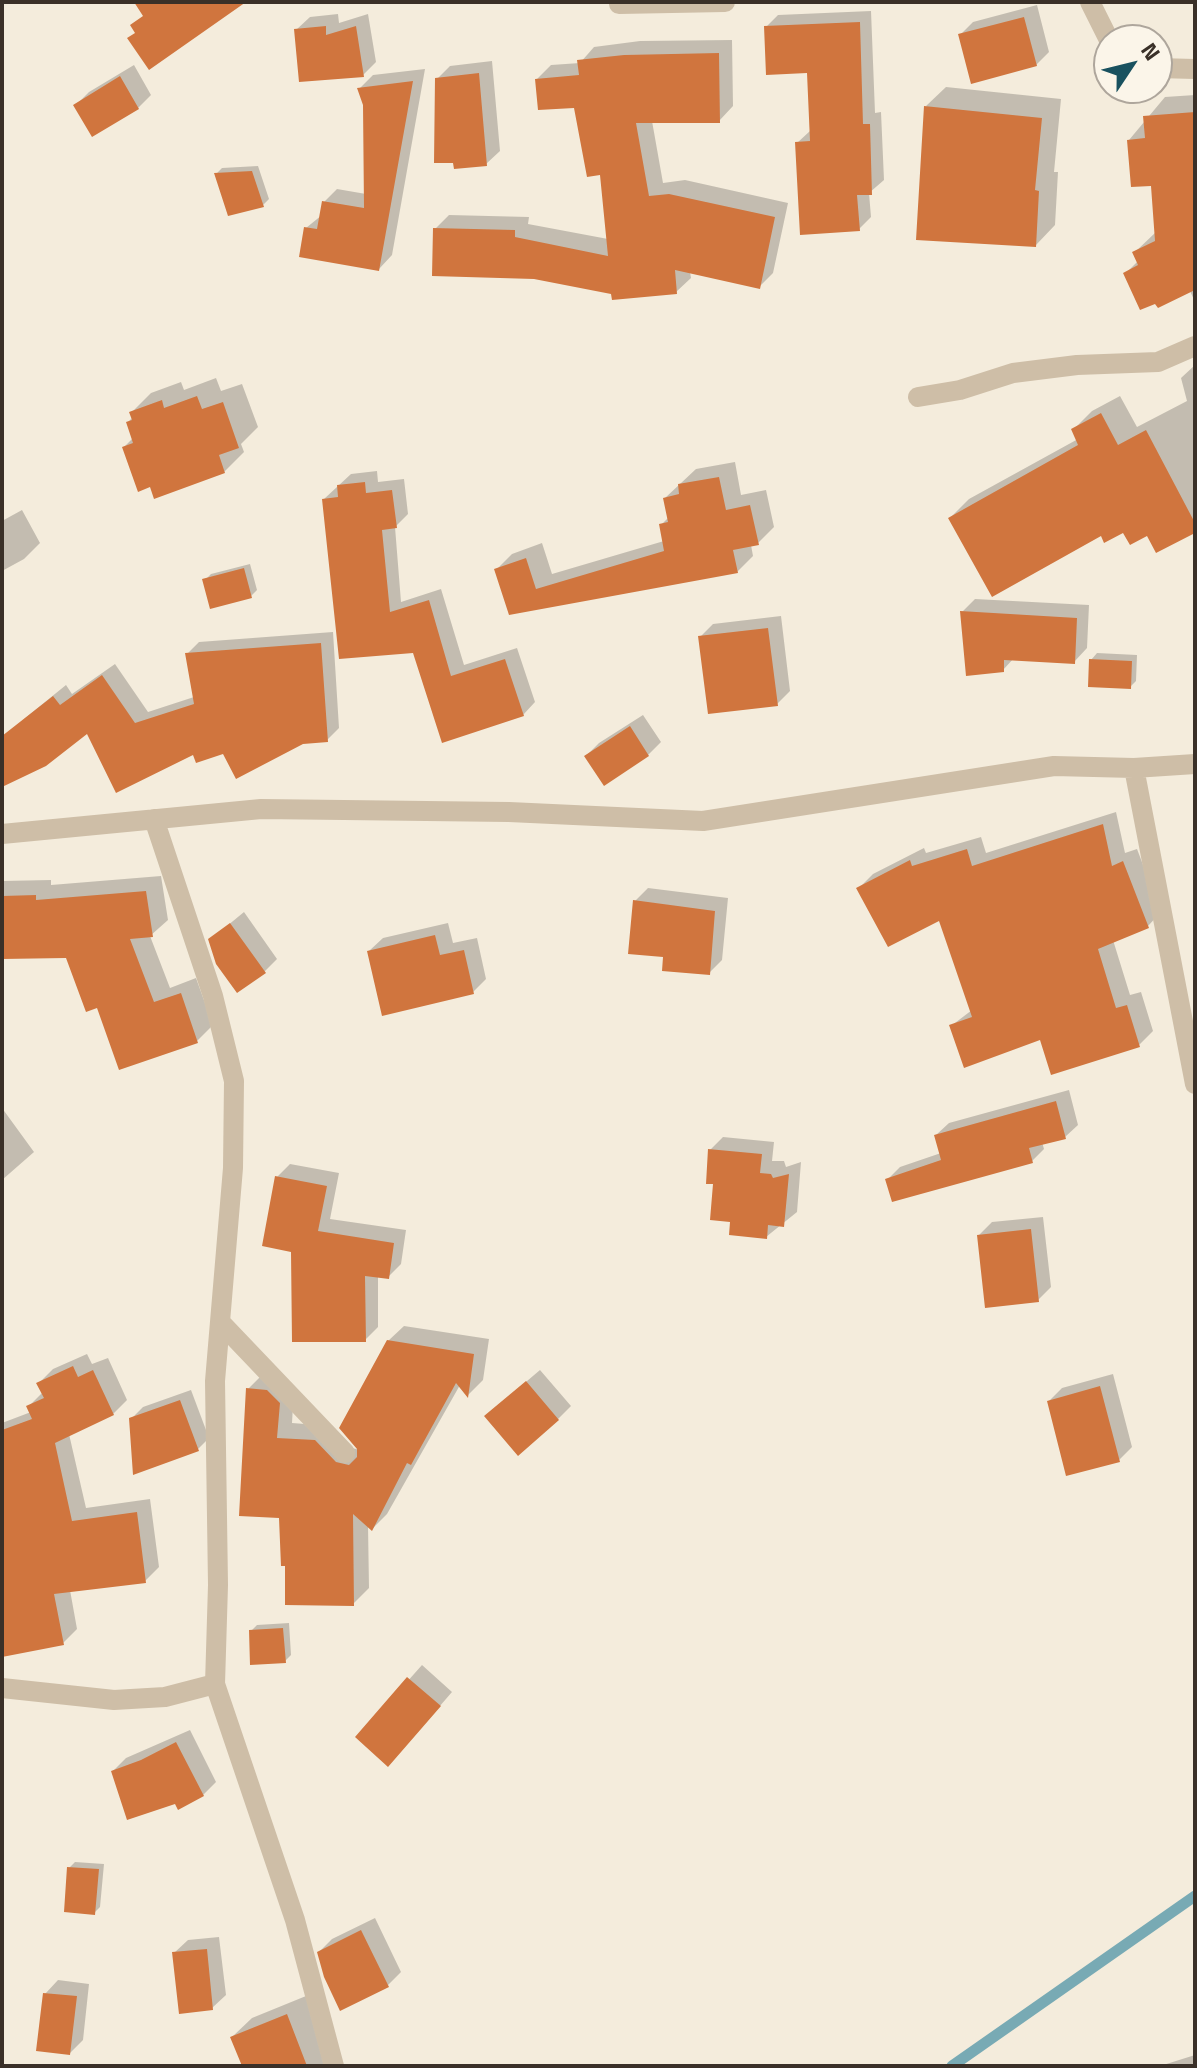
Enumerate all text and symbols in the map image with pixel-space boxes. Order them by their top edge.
north arrow [1093,24,1173,104]
text: N [1133,35,1169,67]

